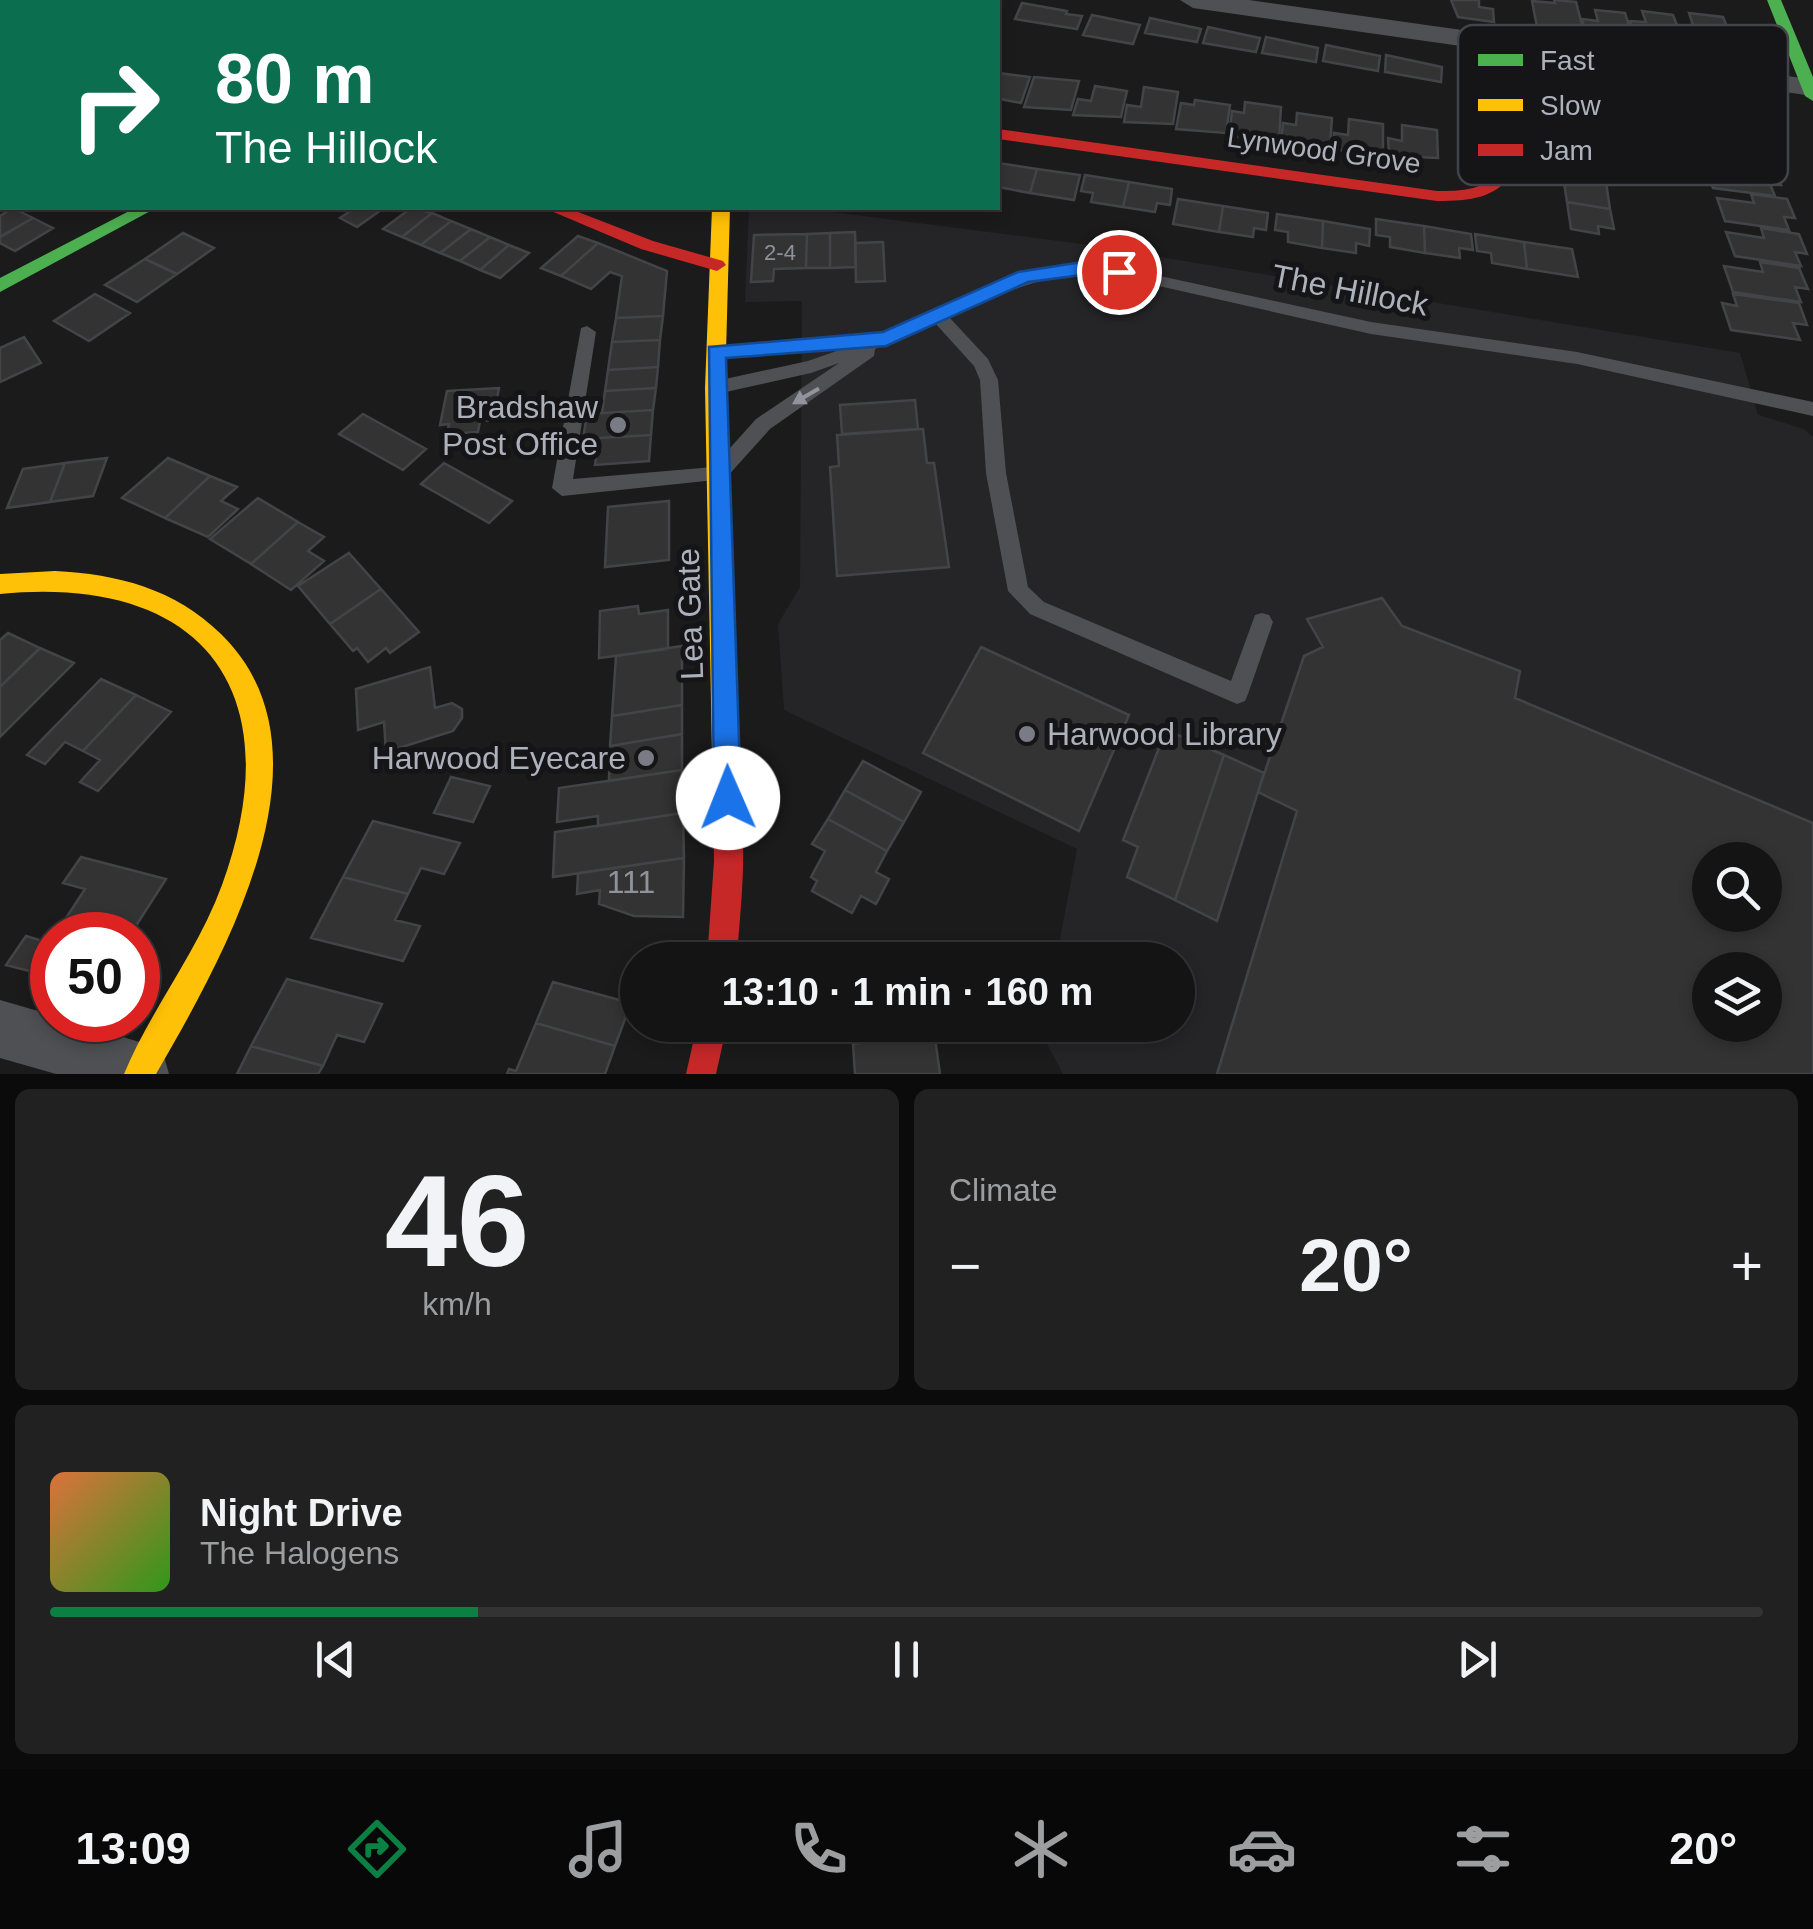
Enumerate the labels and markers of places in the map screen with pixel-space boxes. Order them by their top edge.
pin [1077,230,1162,315]
place label: Bradshaw Post Office [442,389,599,462]
marker: Bradshaw Post Office [607,414,629,436]
place label: Harwood Library [1047,716,1282,752]
marker: Harwood Library [1016,723,1038,745]
place label: Harwood Eyecare [372,740,626,776]
marker: Harwood Eyecare [635,747,657,769]

